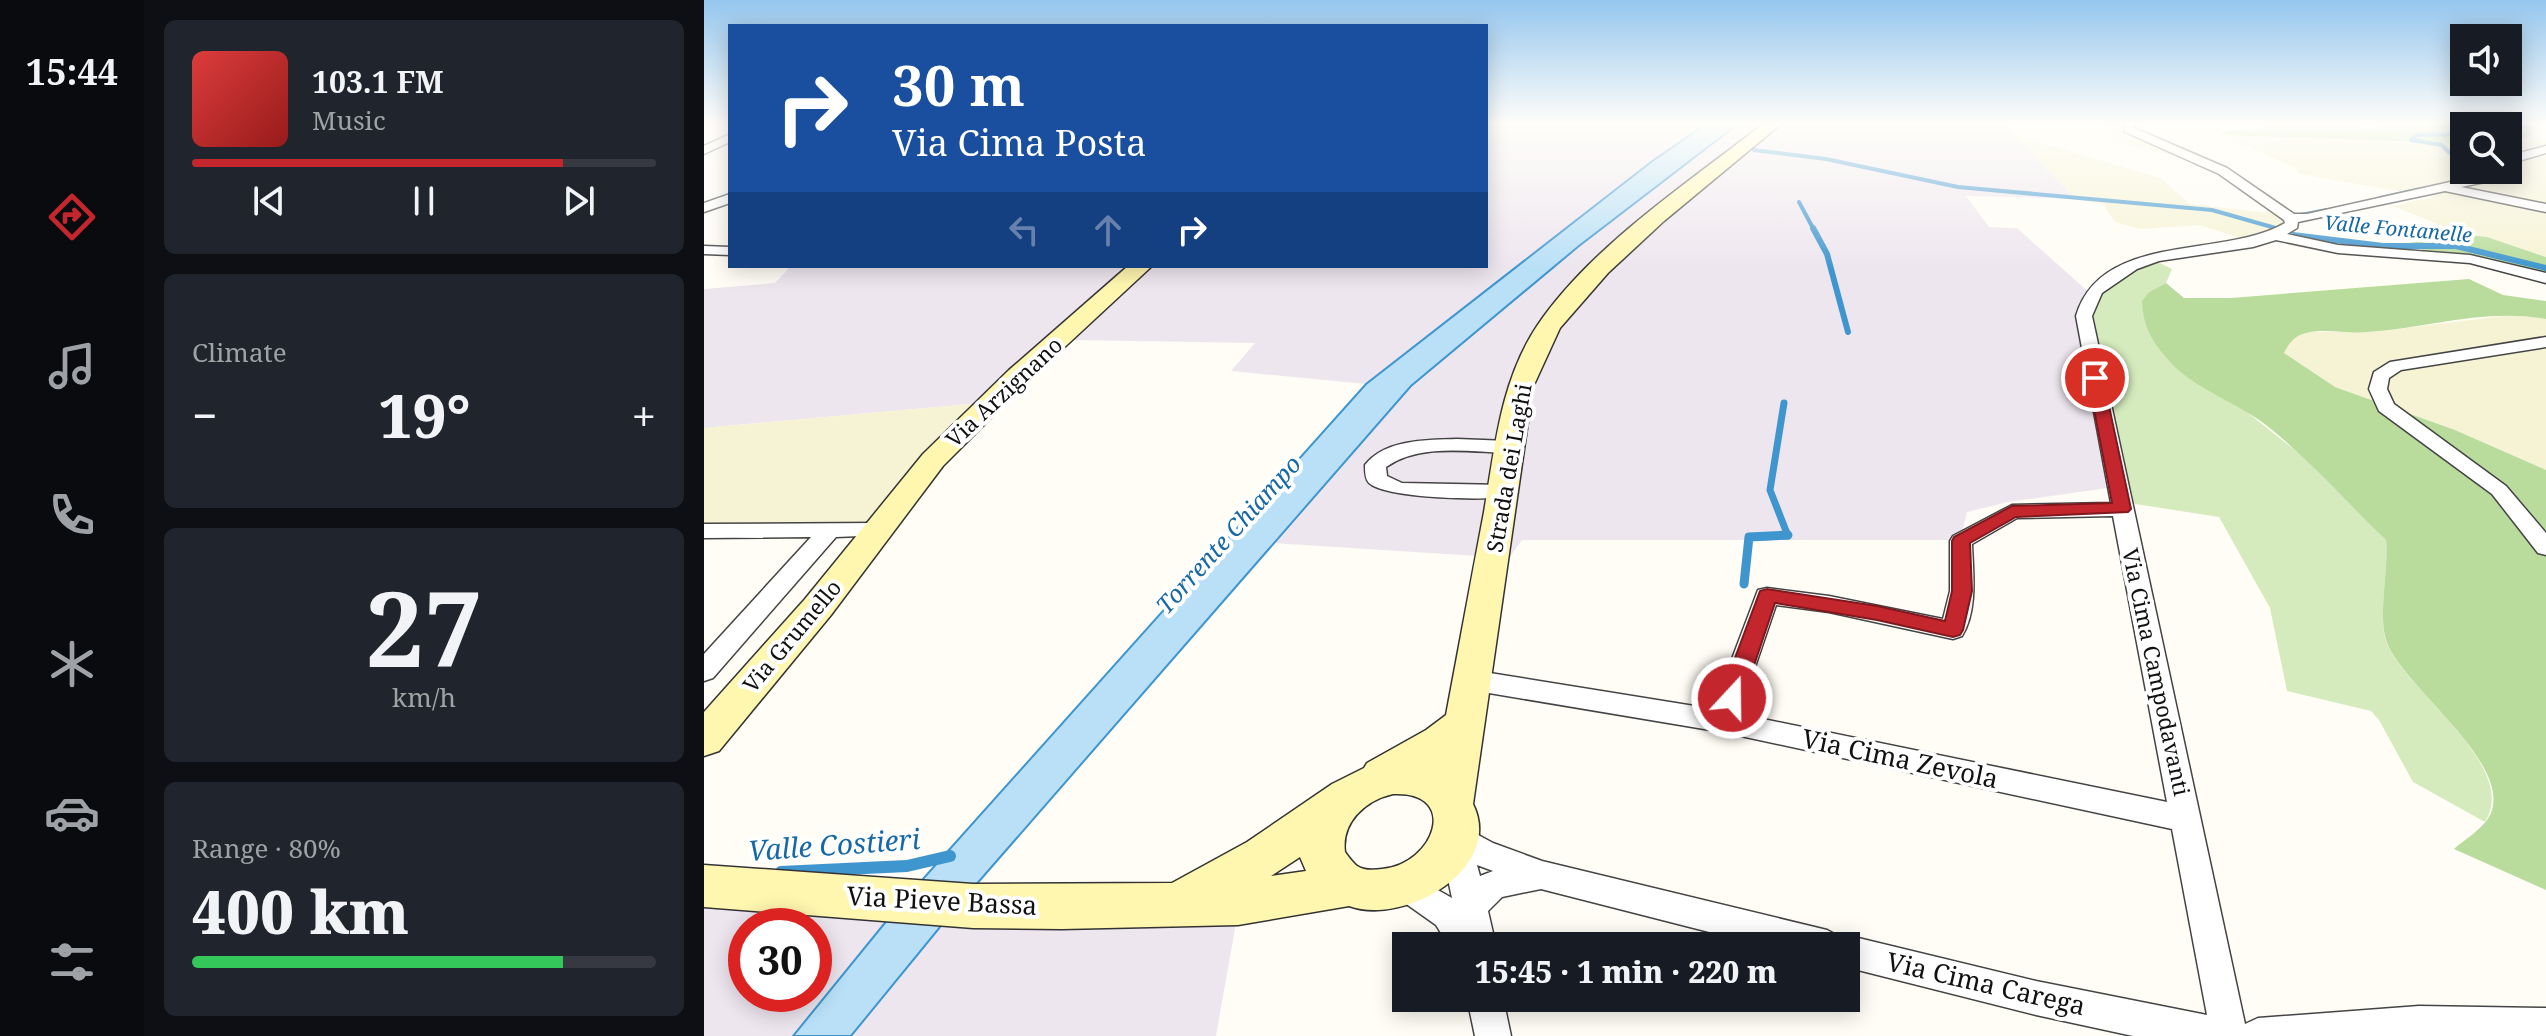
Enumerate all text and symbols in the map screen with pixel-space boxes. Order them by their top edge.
map controls [2450,24,2522,184]
button: sound [2450,24,2522,96]
text: 30 m [892,46,1025,122]
text: 15:44 [26,47,118,96]
icon: right [760,56,864,160]
text: 103.1 FM [312,61,444,102]
text: Music [312,102,386,138]
button: search [2450,112,2522,184]
text: Via Cima Posta [892,118,1146,167]
icon: previous [247,179,291,223]
icon: pause [402,179,446,223]
icon: next [557,179,601,223]
icon: directions [44,189,100,245]
icon: left [1002,208,1046,252]
icon: ahead [1086,208,1130,252]
icon: right [1170,208,1214,252]
water label: Valle Fontanelle [2323,209,2473,248]
street label: Via Arzignano [938,329,1068,453]
text: Climate [192,334,287,370]
icon: music [44,338,100,394]
pin [2061,344,2129,412]
icon: arrive [2073,356,2117,400]
text: 19° [378,374,470,456]
street label: Strada dei Laghi [1478,381,1538,554]
text: − [192,385,217,445]
text: + [631,385,656,445]
water label: Torrente Chiampo [1148,448,1308,620]
icon: phone [44,487,100,543]
street label: Via Cima Campodavanti [2116,545,2198,798]
text: 27 [365,556,483,697]
street label: Via Grumello [735,572,847,698]
icon: climate [44,636,100,692]
position arrow [1690,656,1774,740]
text: km/h [392,679,456,715]
street label: Via Cima Zevola [1799,720,2002,796]
icon: car [44,785,100,841]
water label: Valle Costieri [747,819,922,869]
text: Range · 80% [192,830,341,866]
text: 400 km [192,870,409,952]
street label: Via Pieve Bassa [846,877,1038,923]
speed limit sign: 30 [728,908,832,1012]
icon: filters [44,934,100,990]
street label: Via Cima Carega [1883,943,2089,1023]
text: 15:45 · 1 min · 220 m [1475,951,1777,992]

